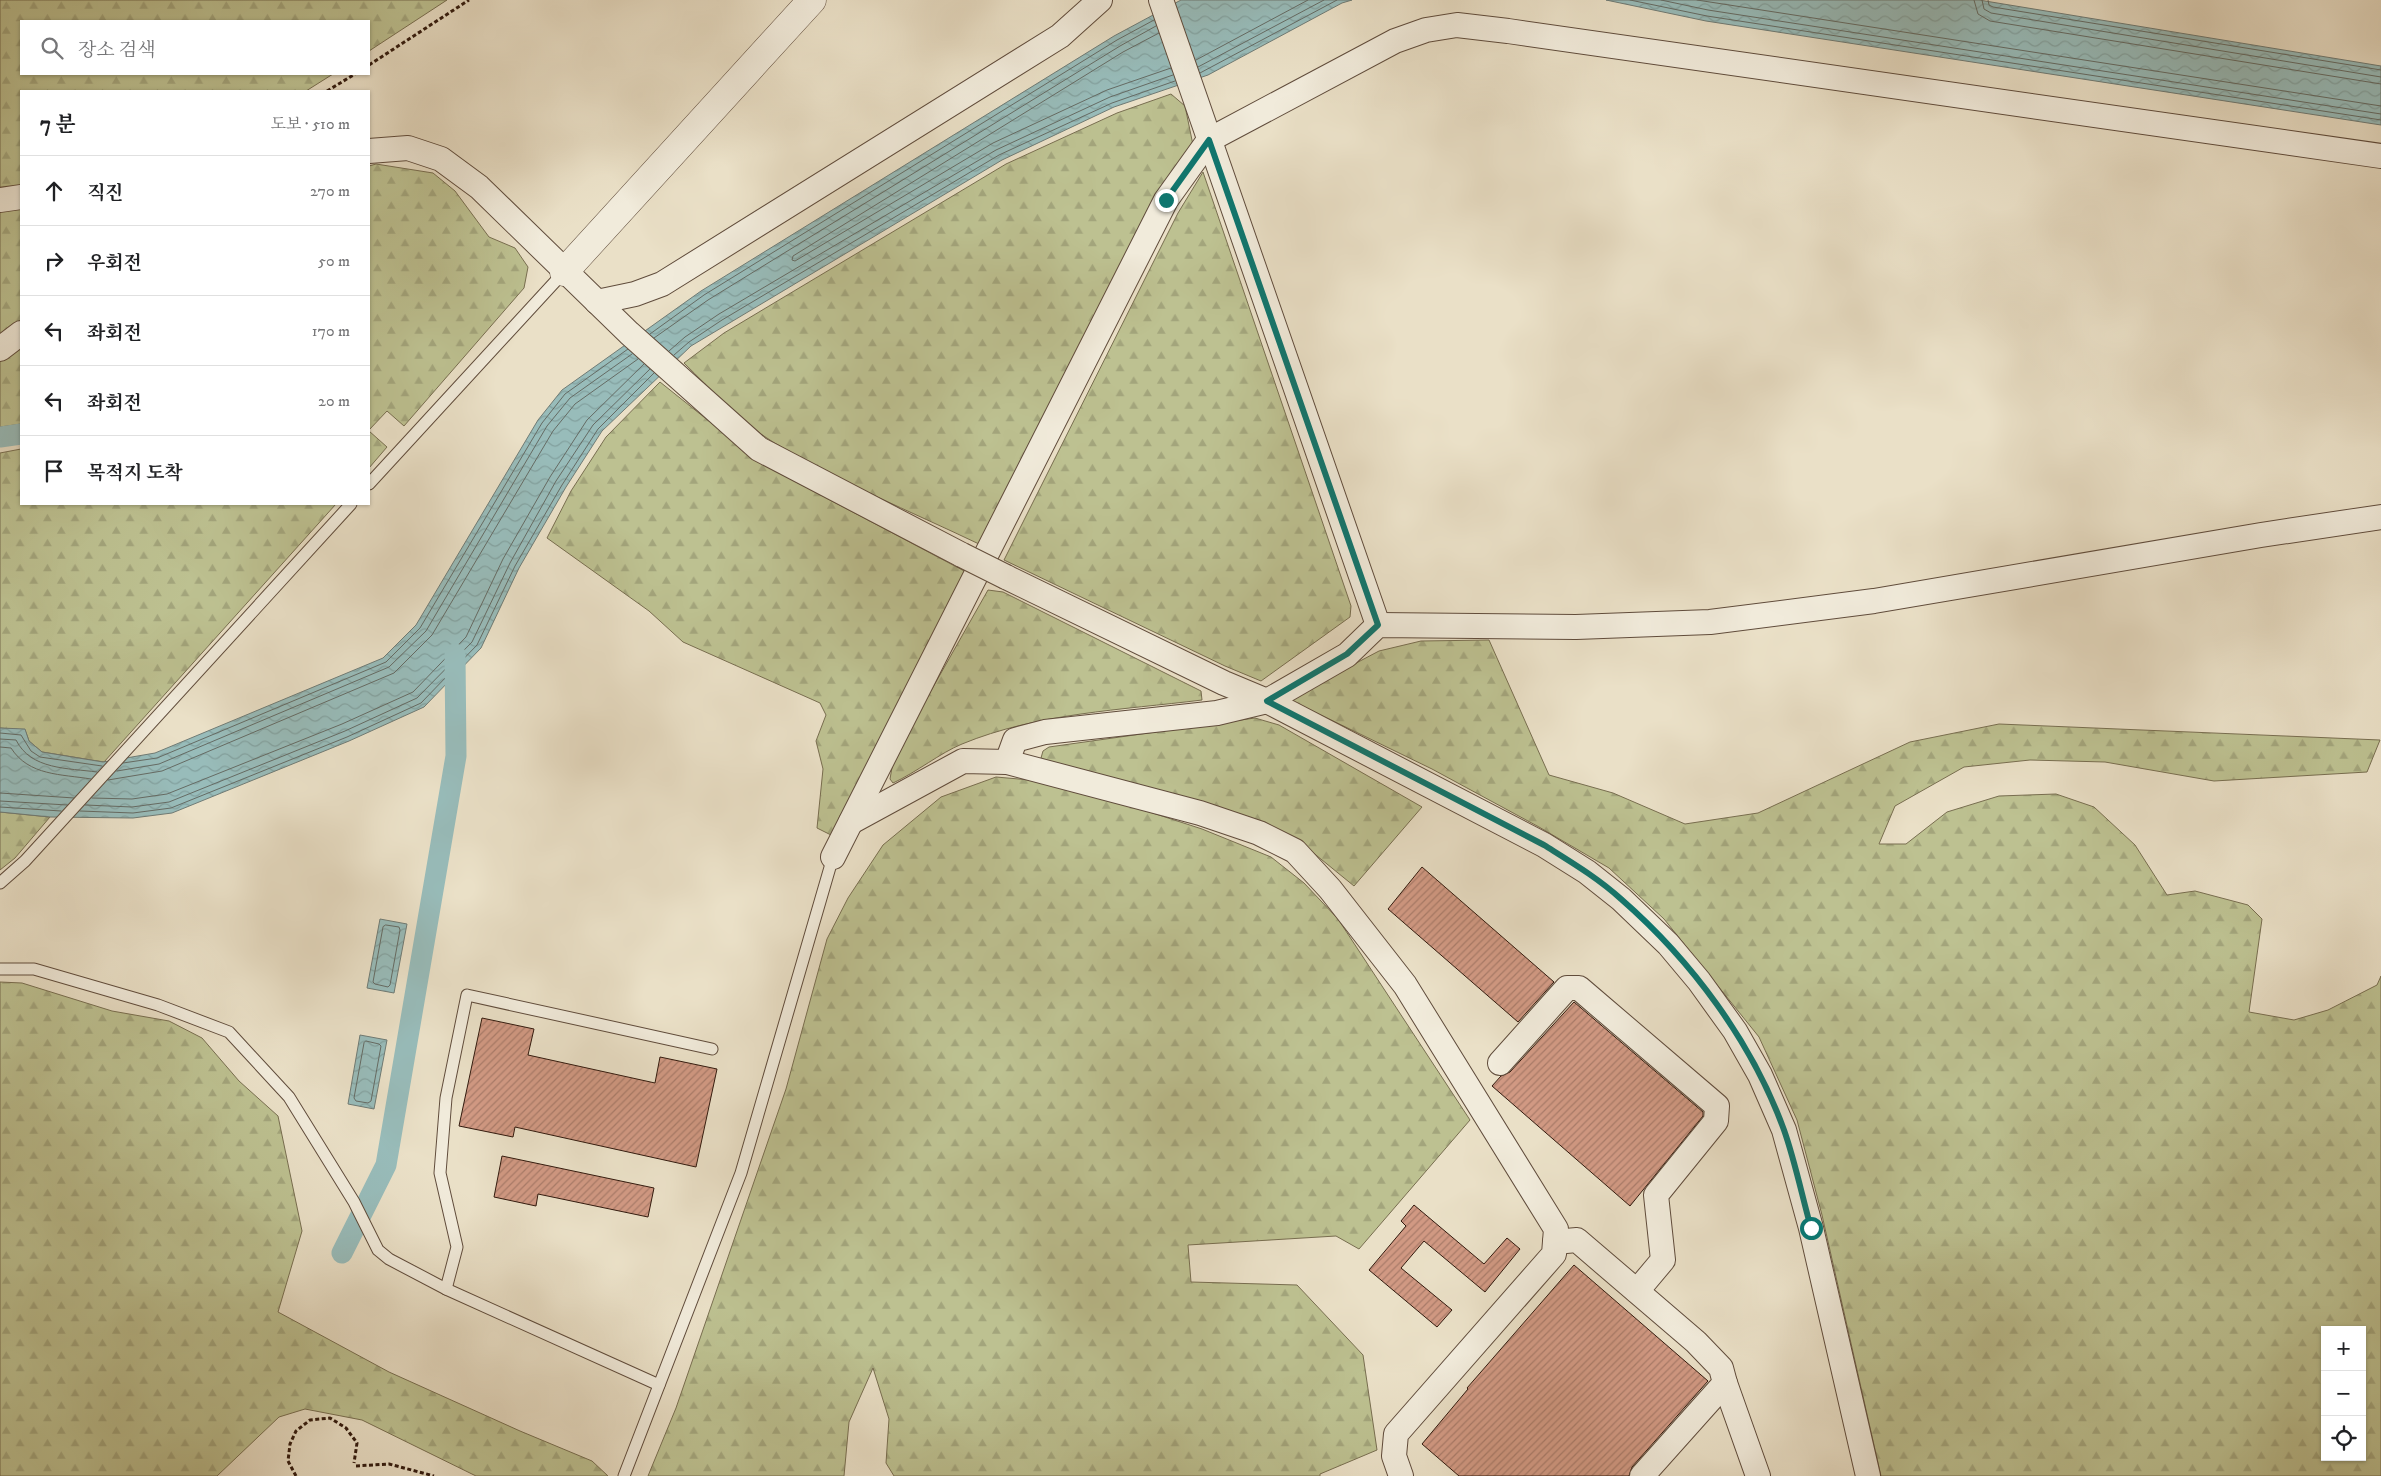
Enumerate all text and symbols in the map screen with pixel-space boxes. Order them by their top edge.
search box [20,20,370,75]
icon: search [38,34,66,62]
text: 장소 검색 [78,39,156,62]
text: 7 분 [40,112,76,138]
text: 도보 · 510 m [271,114,350,134]
icon: ahead [40,177,68,205]
text: 270 m [310,181,350,201]
text: 직진 [87,182,124,205]
route end [1155,189,1178,212]
icon: right [40,247,68,275]
text: 50 m [318,251,350,271]
text: 우회전 [87,252,142,275]
icon: left [40,317,68,345]
text: 170 m [312,321,350,341]
text: 좌회전 [87,322,142,345]
icon: left [40,387,68,415]
text: 20 m [318,391,350,411]
text: 좌회전 [87,392,142,415]
icon: arrive [40,457,68,485]
text: 목적지 도착 [87,462,183,485]
route start [1800,1217,1823,1240]
map controls [2321,1326,2366,1461]
button: + [2321,1326,2366,1371]
button: − [2321,1371,2366,1416]
button: locate [2321,1416,2366,1461]

